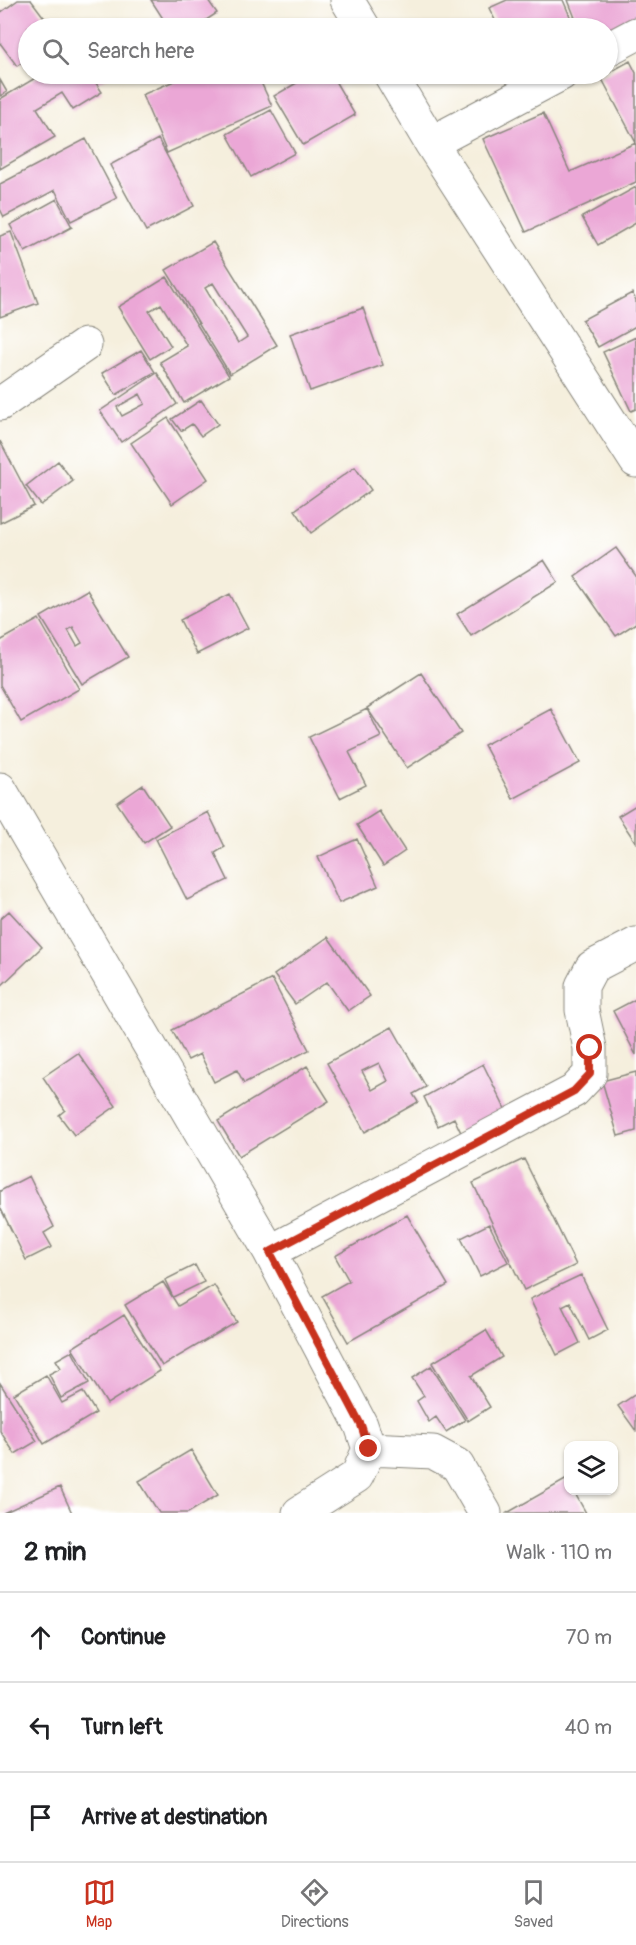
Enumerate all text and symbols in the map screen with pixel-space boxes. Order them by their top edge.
search box [18,18,618,84]
icon: search [39,35,72,68]
text: Search here [87,37,194,65]
route start [576,1034,602,1060]
route end [355,1435,381,1461]
map controls [564,1441,618,1495]
button: layers [564,1441,618,1495]
text: 2 min [24,1536,86,1568]
text: Walk · 110 m [506,1540,612,1565]
icon: ahead [24,1621,57,1654]
text: Continue [81,1623,165,1651]
text: 70 m [566,1625,612,1650]
icon: left [24,1711,57,1744]
text: Turn left [81,1713,163,1741]
text: 40 m [565,1715,612,1740]
icon: arrive [24,1801,57,1834]
text: Arrive at destination [81,1803,267,1831]
tab: Map [83,1876,116,1932]
tab: Directions [281,1876,349,1932]
tab: Saved [514,1876,553,1932]

